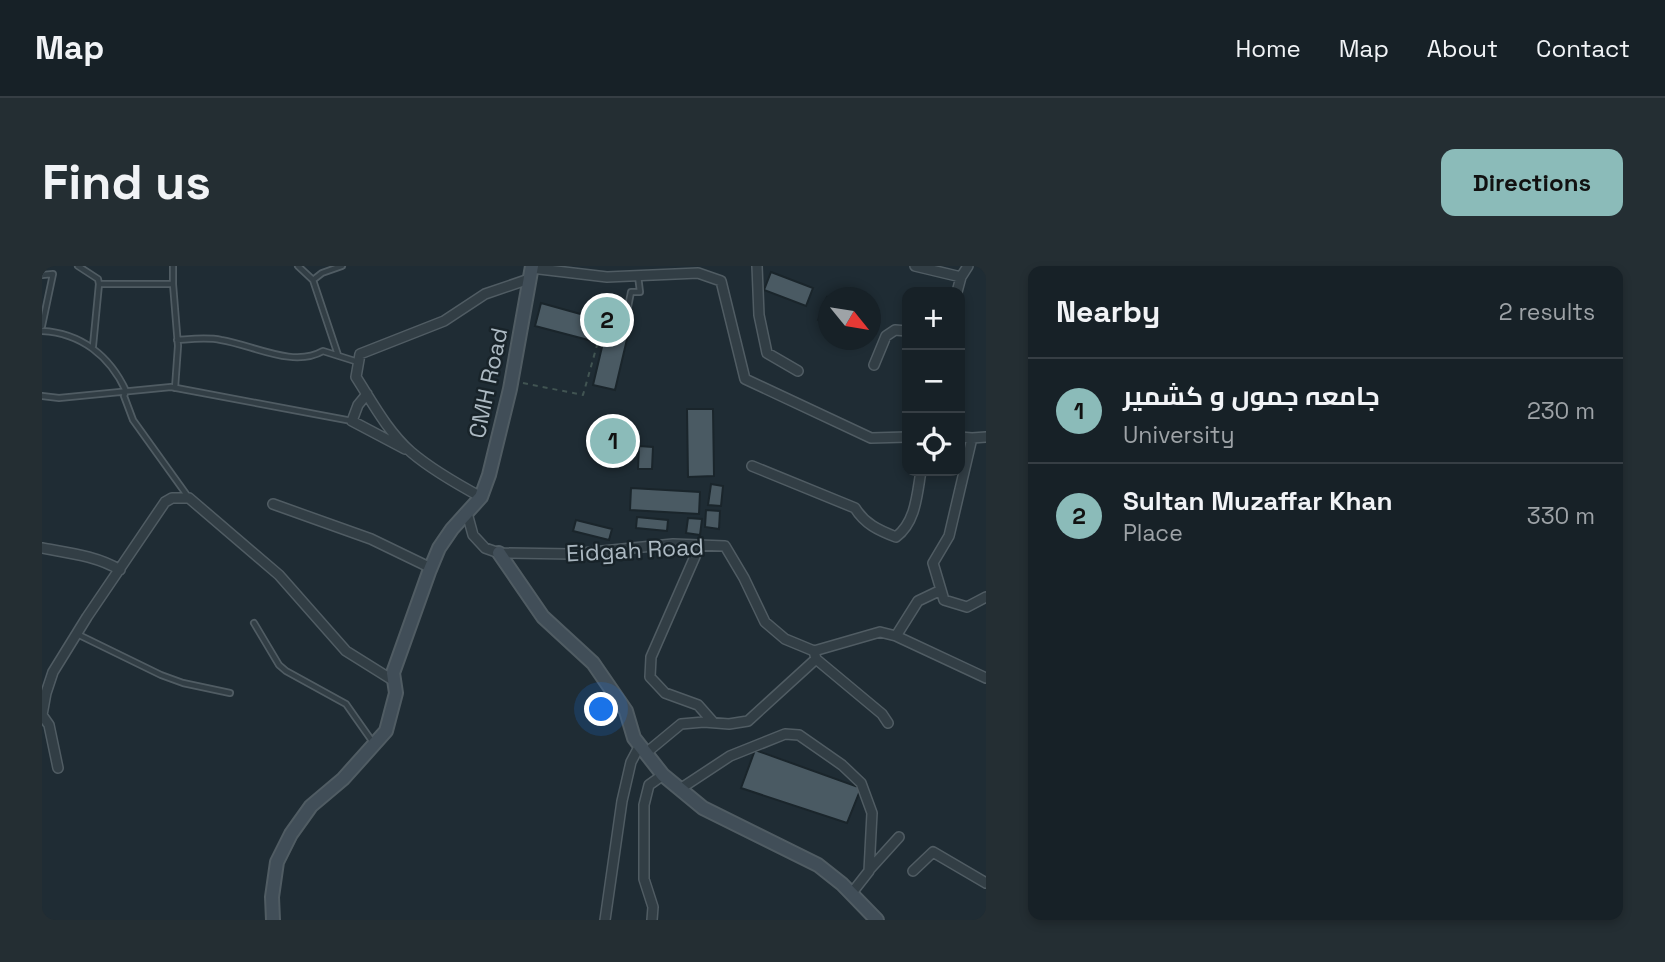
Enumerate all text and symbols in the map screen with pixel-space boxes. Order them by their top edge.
text: Map [35,27,104,69]
text: Home [1235,33,1301,64]
text: Map [1339,33,1389,64]
text: About [1427,33,1498,64]
text: Contact [1536,33,1630,64]
button: Directions [1441,149,1623,216]
text: Find us [42,151,211,213]
north arrow [818,287,881,350]
map controls [902,287,965,476]
button: + [902,287,965,350]
text: Nearby [1056,292,1160,331]
pin: 2 [584,294,630,346]
text: 2 results [1499,297,1595,327]
street label: CMH Road [462,325,514,441]
button: − [902,350,965,413]
text: جامعہ جموں و کشمیر [1123,379,1380,413]
text: 1 [1074,396,1084,426]
text: 230 m [1527,396,1595,426]
button: locate [902,413,965,476]
pin: 1 [590,415,636,467]
text: University [1123,420,1234,450]
text: Sultan Muzaffar Khan [1123,484,1393,518]
text: 2 [1072,501,1086,531]
text: 330 m [1527,501,1595,531]
text: Place [1123,518,1183,548]
street label: Eidgah Road [565,531,705,569]
your location [584,692,618,726]

